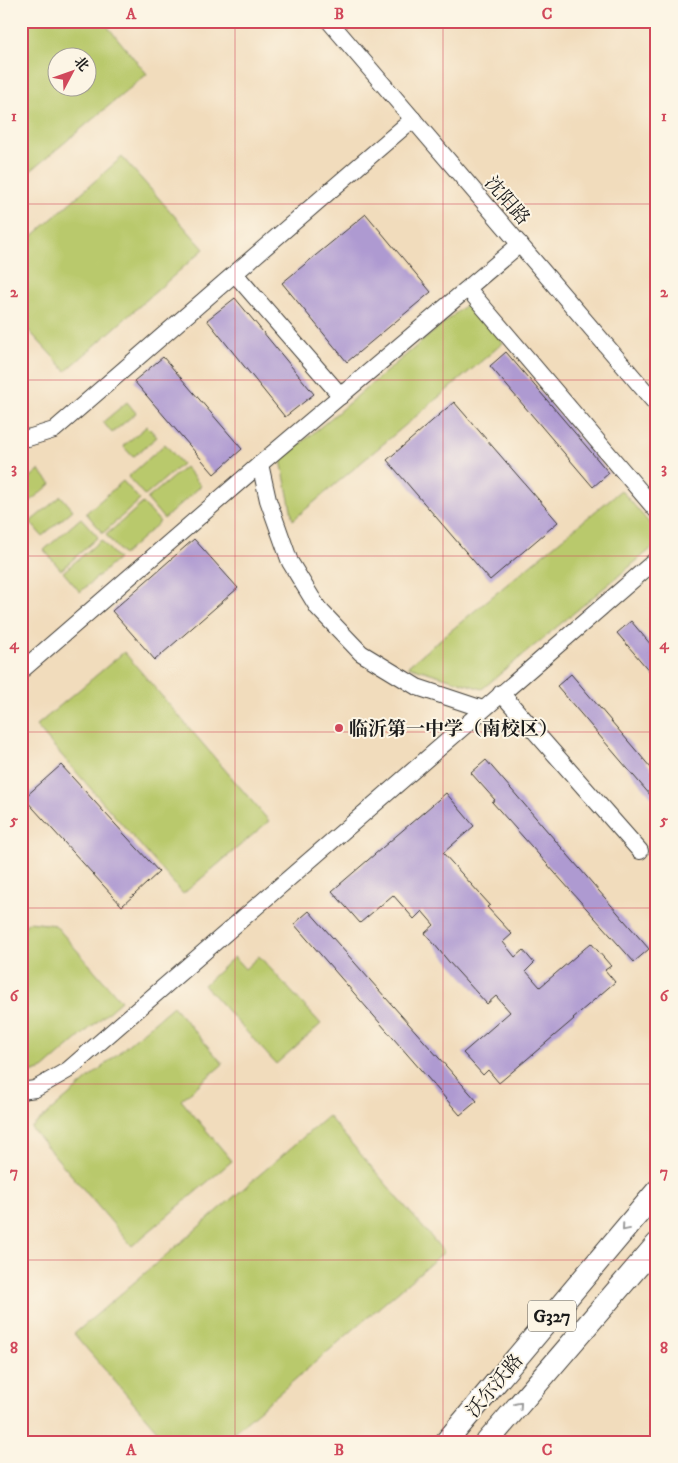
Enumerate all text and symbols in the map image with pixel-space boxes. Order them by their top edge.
text: A [125,4,137,24]
text: B [334,4,344,24]
text: C [542,4,552,24]
north arrow [48,48,98,98]
text: 北 [70,53,92,75]
text: 1 [11,106,17,126]
text: 1 [661,106,667,126]
street label: 沈阳路 [479,172,534,230]
text: 2 [10,282,19,302]
text: 2 [660,282,669,302]
text: 3 [11,458,17,478]
text: 3 [661,458,667,478]
text: 4 [8,634,19,654]
text: 4 [658,634,669,654]
place label: 临沂第一中学（南校区） [349,718,558,741]
marker: 临沂第一中学（南校区） [333,722,345,734]
text: 5 [9,810,18,830]
text: 5 [659,810,668,830]
text: 6 [10,986,20,1006]
text: 6 [660,986,670,1006]
text: 7 [10,1162,18,1182]
text: 7 [660,1162,668,1182]
one-way arrow [622,1223,631,1232]
road number: G327 [528,1300,576,1332]
text: 8 [10,1338,18,1358]
text: 8 [660,1338,668,1358]
street label: 沃尔沃路 [462,1349,528,1422]
one-way arrow [513,1401,522,1410]
text: A [125,1440,137,1460]
text: B [334,1440,344,1460]
text: C [542,1440,552,1460]

